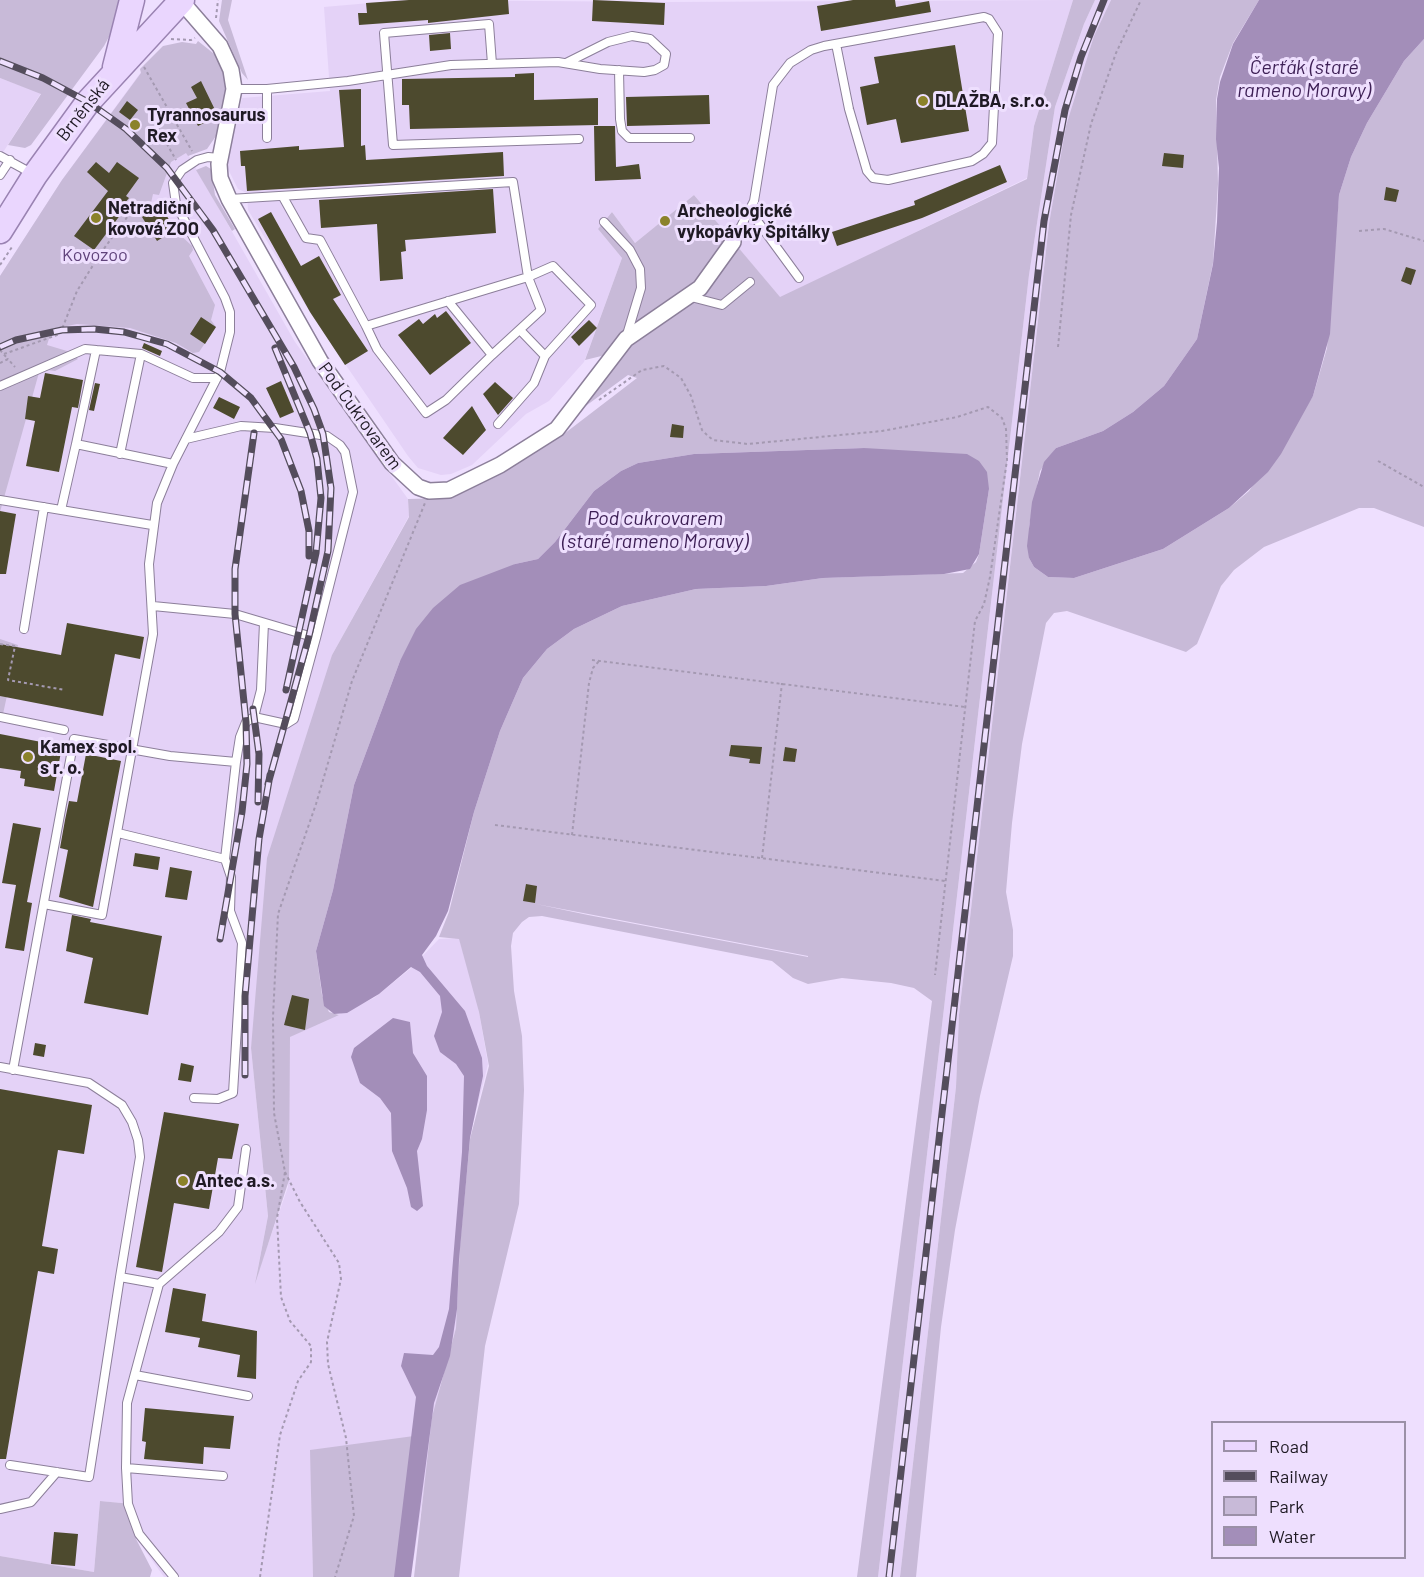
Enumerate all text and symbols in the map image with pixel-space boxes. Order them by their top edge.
water label: Čerťák (staré rameno Moravy) [1237,55,1371,102]
street label: Brněnská [52,74,114,146]
place label: DLAŽBA, s.r.o. [935,90,1049,112]
marker: DLAŽBA, s.r.o. [916,94,930,108]
place label: Tyrannosaurus Rex [147,104,266,146]
marker: Tyrannosaurus Rex [128,118,142,132]
place label: Netradiční kovová ZOO [108,197,199,240]
place label: Archeologické vykopávky Špitálky [677,200,830,242]
marker: Netradiční kovová ZOO [89,211,103,225]
marker: Archeologické vykopávky Špitálky [658,214,672,228]
park label: Kovozoo [62,244,128,266]
street label: Pod Cukrovarem [314,358,406,474]
water label: Pod cukrovarem (staré rameno Moravy) [562,506,748,553]
place label: Kamex spol. s r. o. [40,736,137,778]
marker: Kamex spol. s r. o. [21,750,35,764]
place label: Antec a.s. [195,1170,275,1192]
marker: Antec a.s. [176,1174,190,1188]
legend [1211,1421,1406,1559]
text: Road [1269,1435,1309,1457]
text: Railway [1269,1465,1328,1487]
text: Park [1269,1495,1304,1517]
text: Water [1269,1525,1316,1547]

